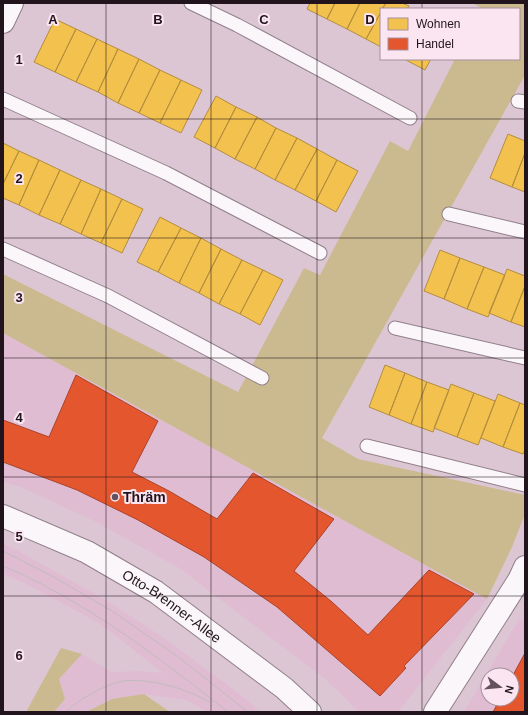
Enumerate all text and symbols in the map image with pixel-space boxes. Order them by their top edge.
legend [380,8,520,60]
text: A [48,12,58,27]
text: B [153,12,163,27]
text: C [259,12,269,27]
text: D [365,12,375,27]
text: Wohnen [416,17,460,31]
text: Handel [416,37,454,51]
text: 1 [15,52,23,67]
text: 2 [15,171,23,186]
text: 3 [15,290,23,305]
text: 4 [15,410,23,425]
place label: Thräm [123,489,166,505]
marker: Thräm [110,492,120,502]
text: 5 [15,529,23,544]
street label: Otto-Brenner-Allee [119,566,224,646]
text: 6 [15,648,23,663]
north arrow [480,667,520,707]
text: N [503,684,516,695]

